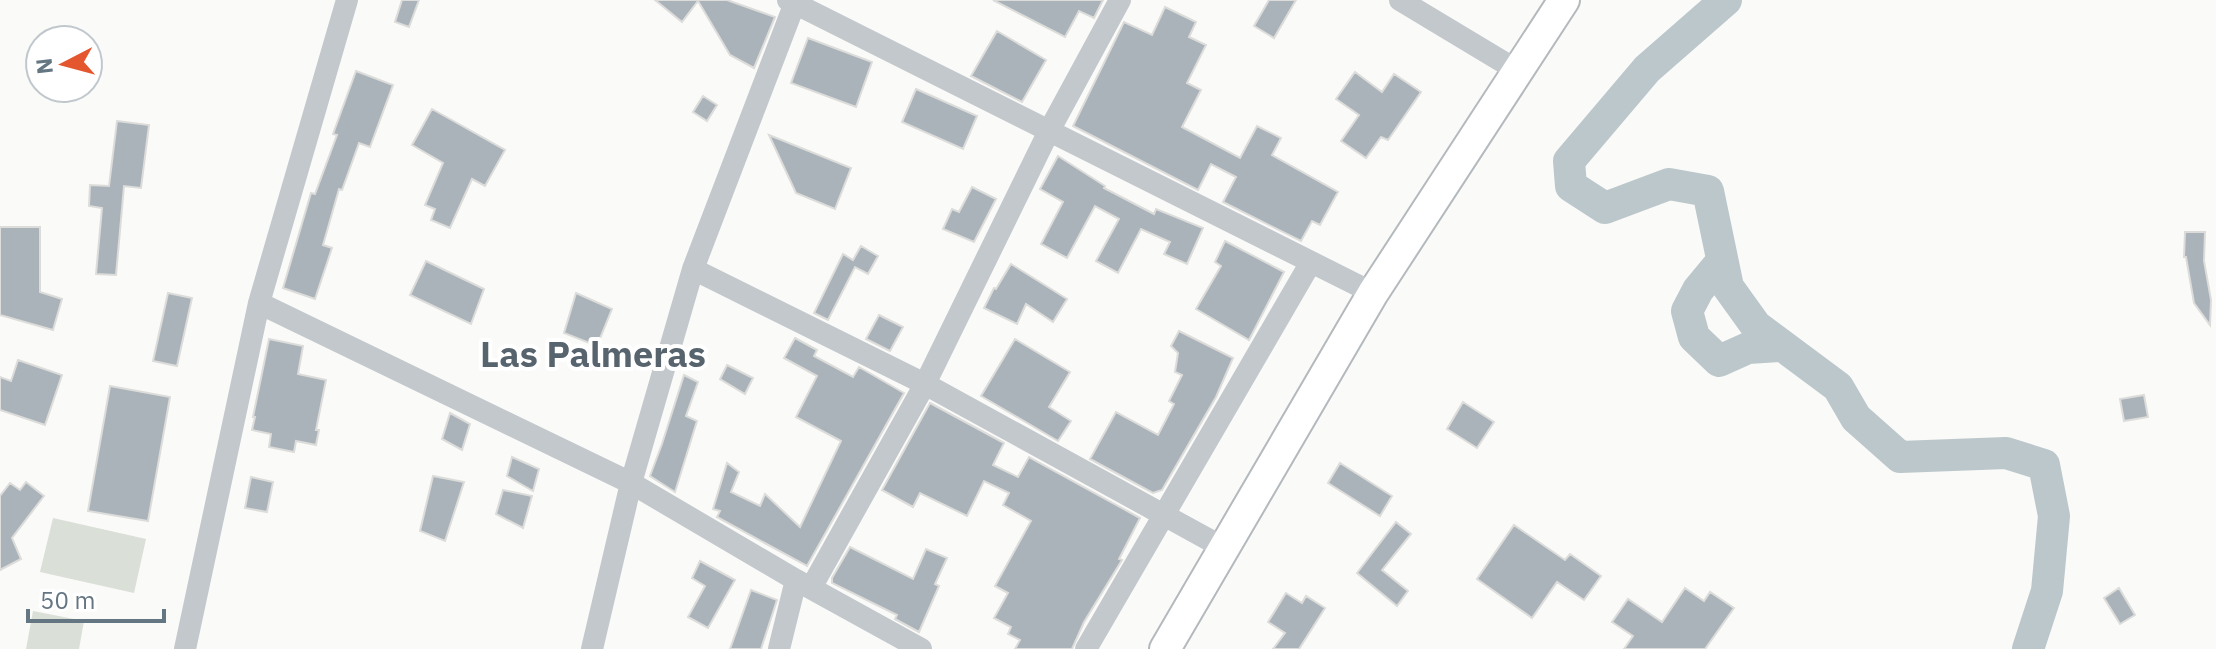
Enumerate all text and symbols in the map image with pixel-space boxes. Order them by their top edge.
north arrow [24,24,104,104]
text: N [28,57,59,76]
district label: Las Palmeras [480,330,706,377]
scale bar [28,573,164,623]
text: 50 m [40,584,95,616]

